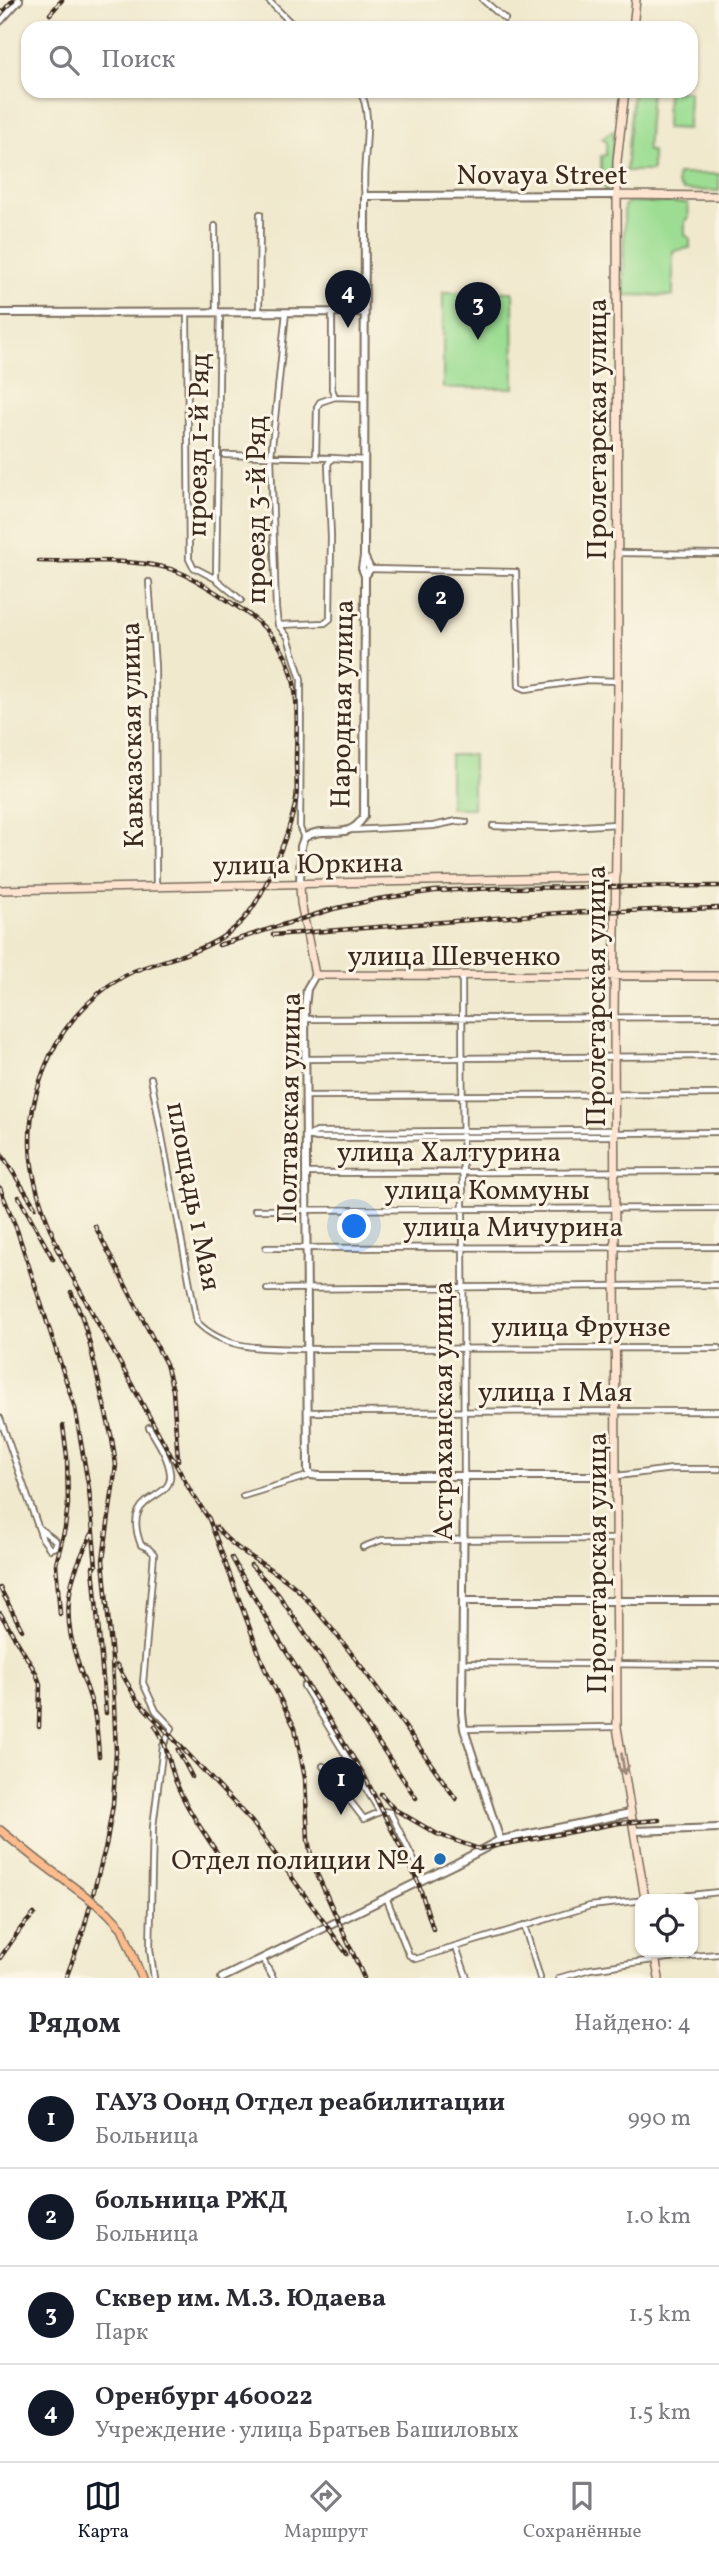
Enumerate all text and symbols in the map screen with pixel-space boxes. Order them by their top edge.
search box [21,21,698,98]
icon: search [45,41,83,79]
text: Поиск [101,42,175,78]
street label: Novaya Street [456,157,628,196]
pin: 4 [325,270,371,328]
pin: 3 [455,282,501,340]
street label: Пролетарская улица [579,298,618,560]
street label: проезд 1-й Ряд [178,353,221,537]
street label: проезд 3-й Ряд [238,416,277,604]
pin: 2 [418,575,464,633]
street label: Народная улица [322,599,365,809]
street label: Кавказская улица [112,621,155,849]
street label: улица Юркина [212,844,404,887]
street label: Пролетарская улица [578,865,617,1127]
street label: улица Шевченко [347,938,561,977]
street label: Полтавская улица [269,992,312,1224]
street label: площадь 1 Мая [155,1099,230,1294]
street label: улица Халтурина [337,1134,561,1173]
street label: улица Коммуны [384,1172,590,1211]
your location [337,1209,371,1243]
street label: улица Мичурина [403,1209,623,1248]
street label: Астраханская улица [425,1281,464,1541]
street label: улица Фрунзе [491,1309,671,1348]
street label: улица 1 Мая [478,1374,632,1413]
street label: Пролетарская улица [579,1432,618,1694]
one-way arrow [616,1752,629,1775]
pin: 1 [318,1757,364,1815]
place label: Отдел полиции №4 [171,1842,426,1881]
marker: Отдел полиции №4 [432,1851,448,1867]
map controls [635,1894,698,1957]
button: locate [635,1894,698,1957]
text: Рядом [28,2003,121,2045]
text: Найдено: 4 [574,2008,691,2040]
text: ГАУЗ Оонд Отдел реабилитации [95,2085,505,2121]
text: 1 [46,2103,56,2135]
text: 990 m [628,2103,691,2135]
text: Больница [95,2121,199,2153]
text: больница РЖД [95,2183,288,2219]
text: 2 [45,2201,57,2233]
text: 1.0 km [625,2201,691,2233]
text: Больница [95,2219,199,2251]
text: Сквер им. М.З. Юдаева [95,2281,386,2317]
text: 3 [45,2299,57,2331]
text: 1.5 km [629,2299,691,2331]
text: Парк [95,2317,148,2349]
text: Оренбург 460022 [95,2379,313,2415]
text: 4 [44,2397,58,2429]
text: 1.5 km [629,2397,691,2429]
text: Учреждение · улица Братьев Башиловых [95,2415,519,2447]
tab: Карта [78,2477,129,2545]
tab: Маршрут [284,2477,368,2545]
tab: Сохранённые [523,2477,641,2545]

